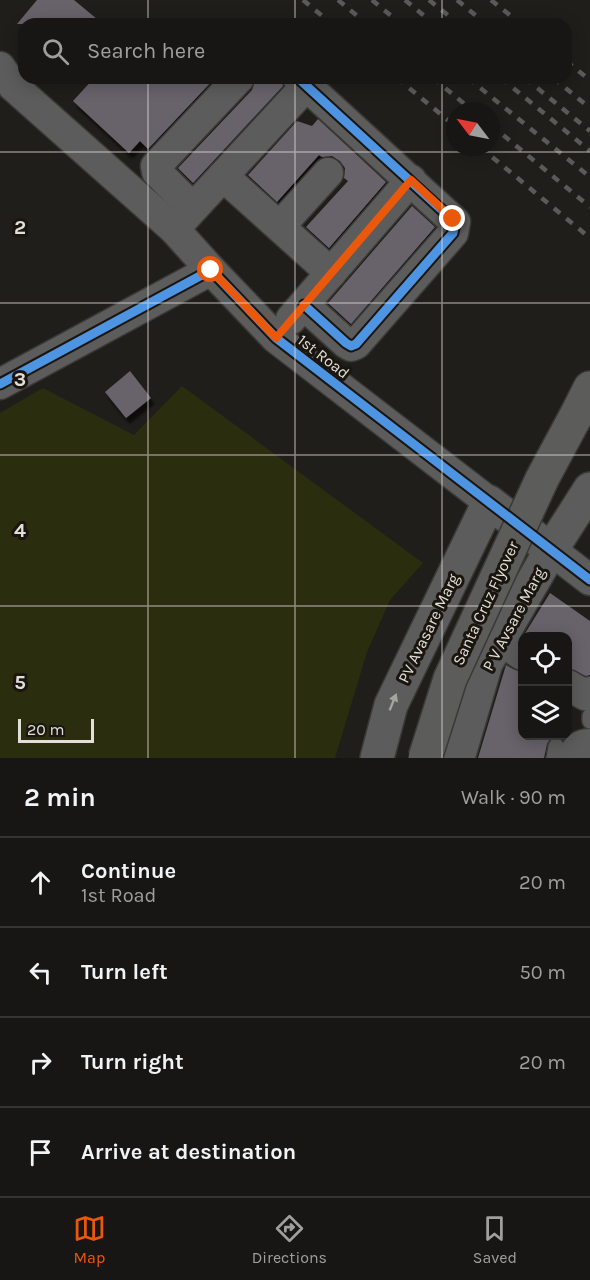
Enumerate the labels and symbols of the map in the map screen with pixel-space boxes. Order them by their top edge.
north arrow [446,102,500,156]
route end [439,205,465,231]
text: 2 [14,216,26,239]
route start [197,256,223,282]
street label: 1st Road [294,330,353,382]
text: 3 [14,368,26,391]
text: 4 [14,519,26,542]
street label: Santa Cruz Flyover [448,538,523,668]
street label: P V Avsare Marg [478,564,549,674]
street label: PV Avasare Marg [394,570,463,686]
text: 5 [14,671,26,694]
one-way arrow [389,693,398,711]
scale bar [18,716,94,744]

